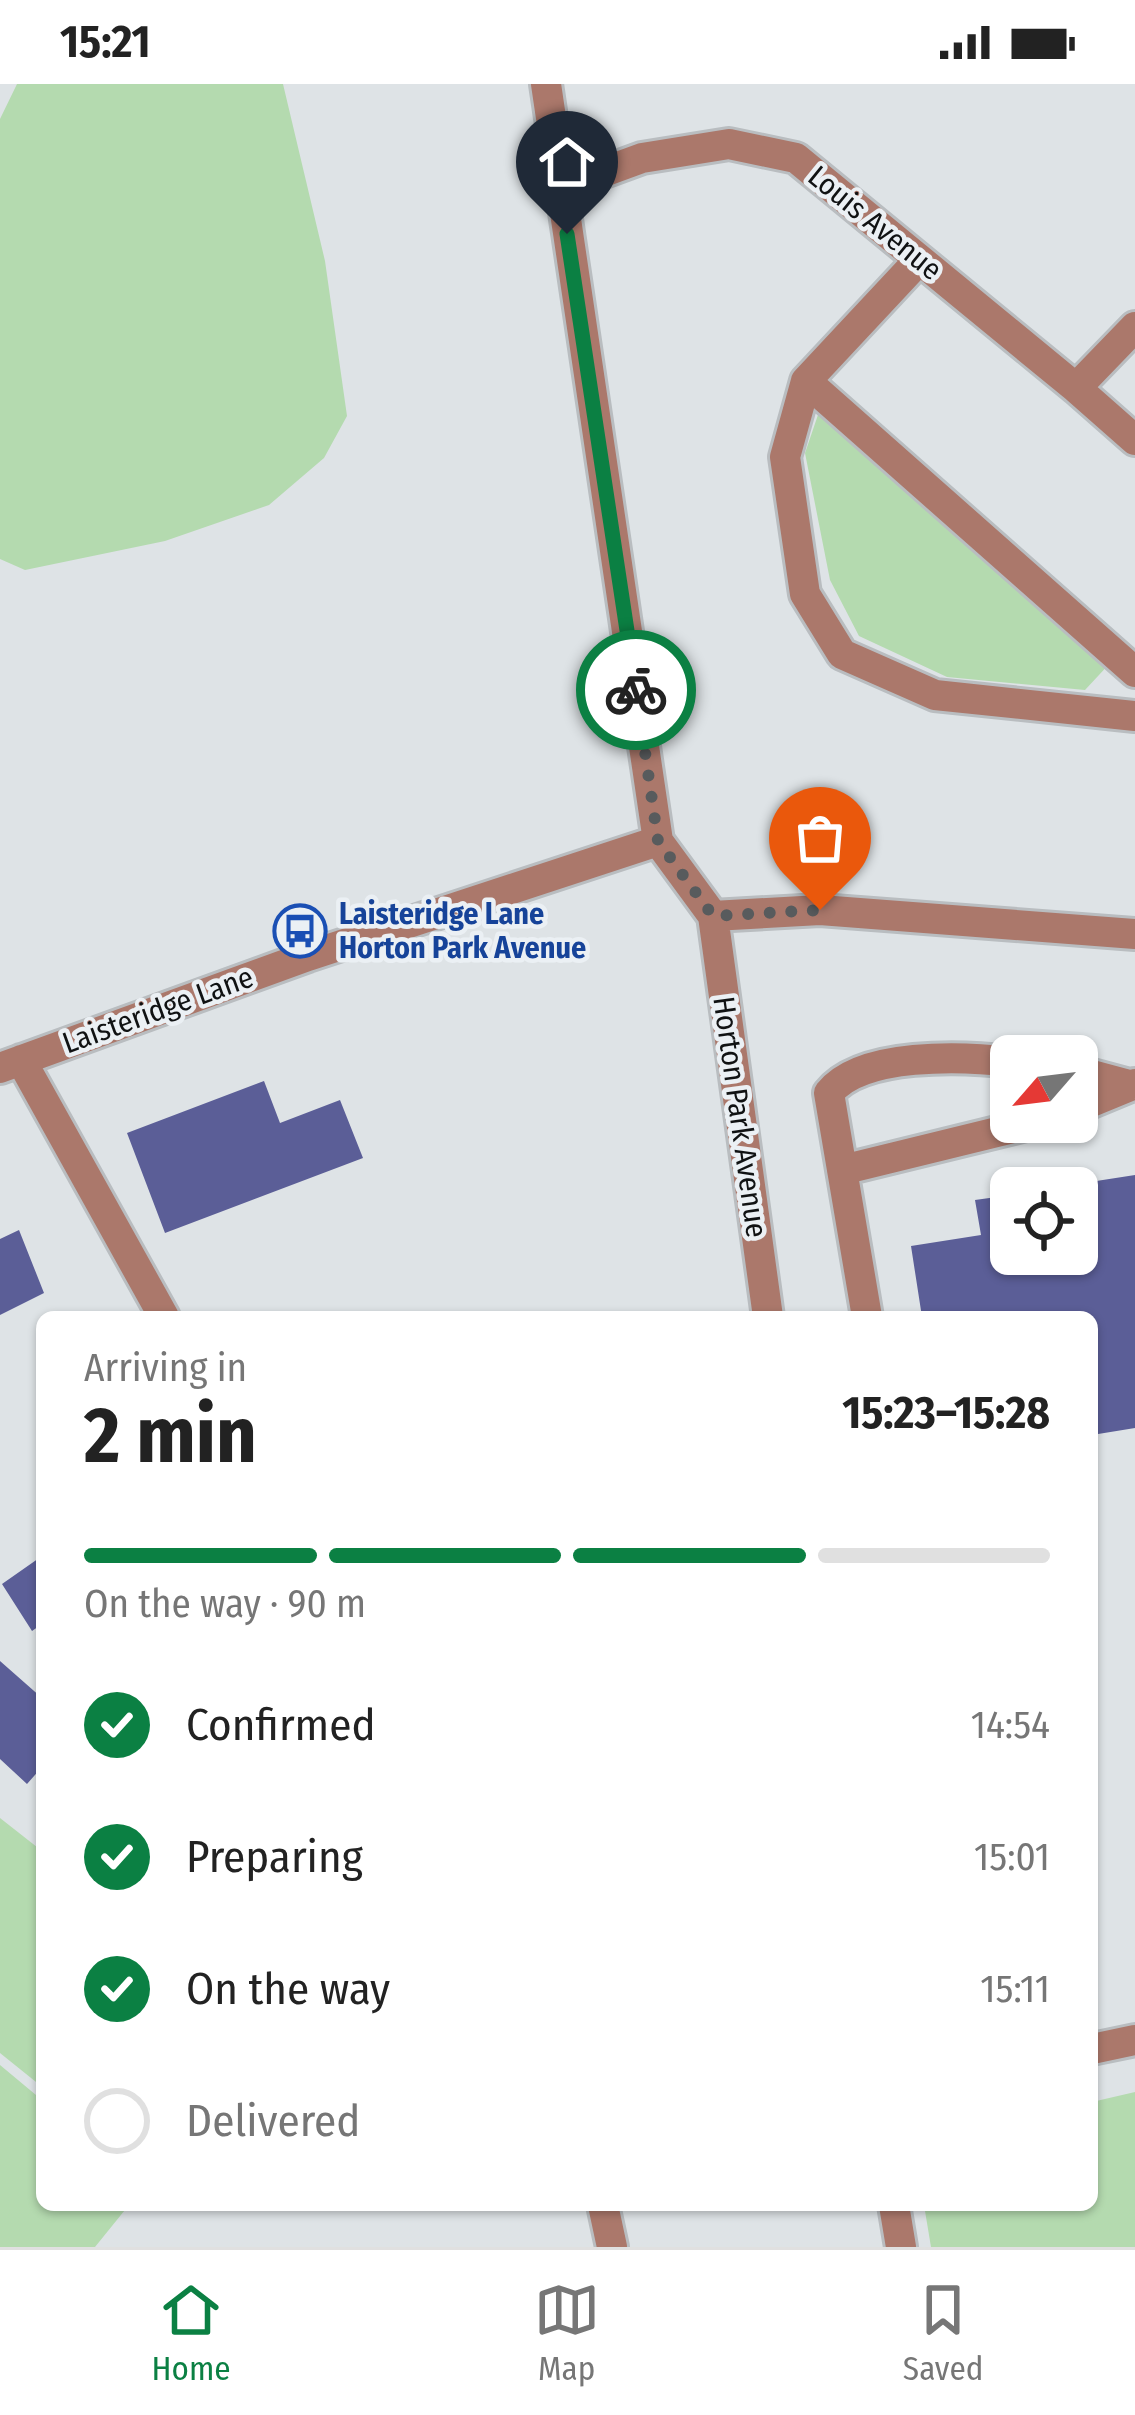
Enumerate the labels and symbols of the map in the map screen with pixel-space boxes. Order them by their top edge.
pin [516,111,618,234]
street label: Louis Avenue [801,158,949,288]
courier [576,630,696,750]
pin [769,787,871,910]
place label: Laisteridge Lane Horton Park Avenue [339,896,586,966]
bus stop icon: Laisteridge Lane Horton Park Avenue [272,903,328,959]
street label: Laisteridge Lane [58,959,258,1061]
street label: Horton Park Avenue [705,994,775,1240]
north arrow [990,1035,1098,1143]

